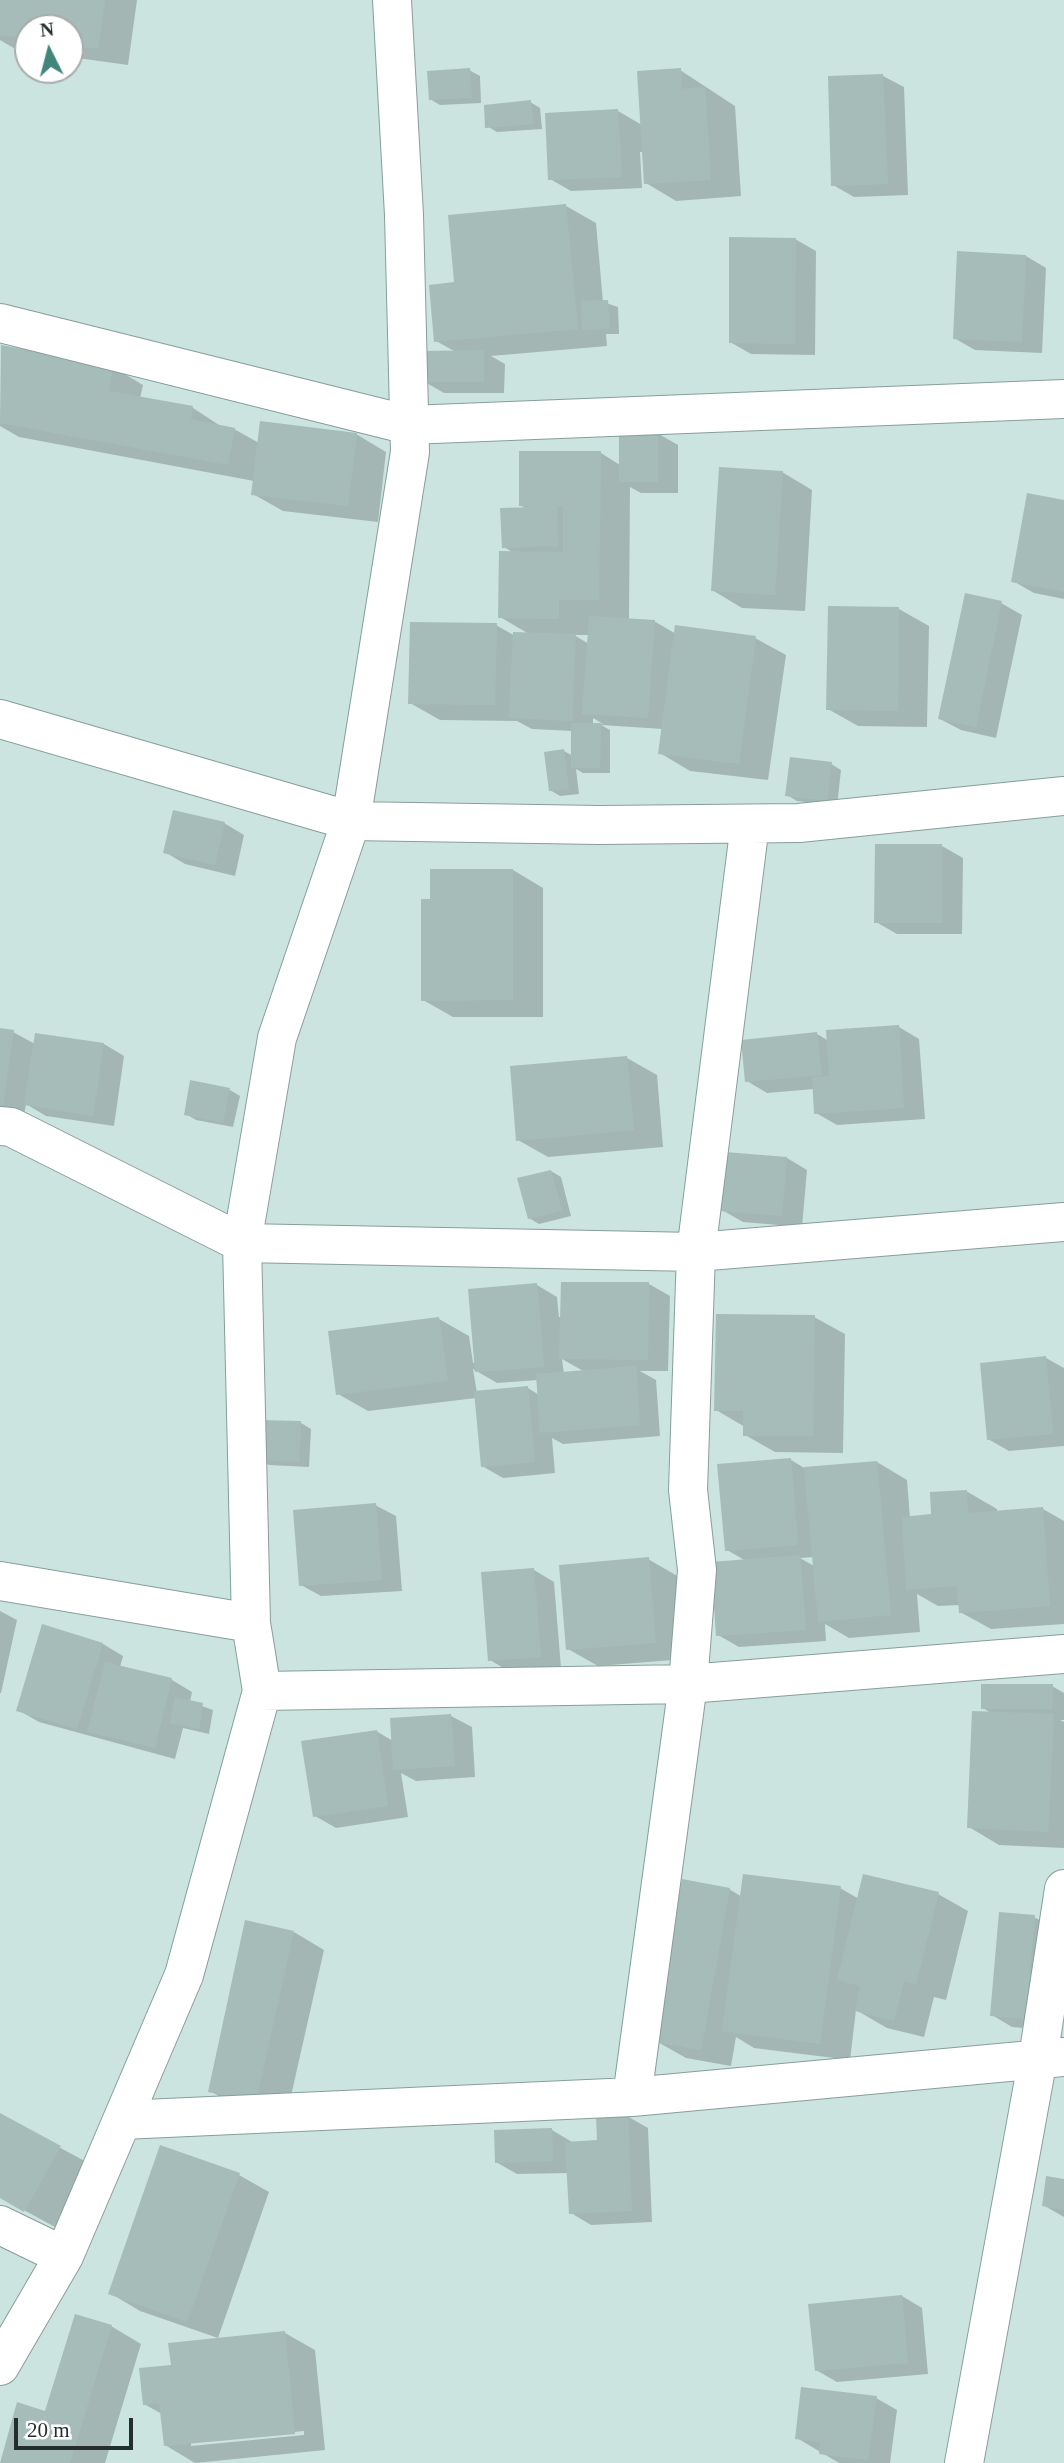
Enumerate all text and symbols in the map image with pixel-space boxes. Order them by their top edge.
north arrow [14,14,84,84]
text: N [39,18,55,41]
scale bar [18,2404,136,2448]
text: 20 m [27,2418,70,2442]

